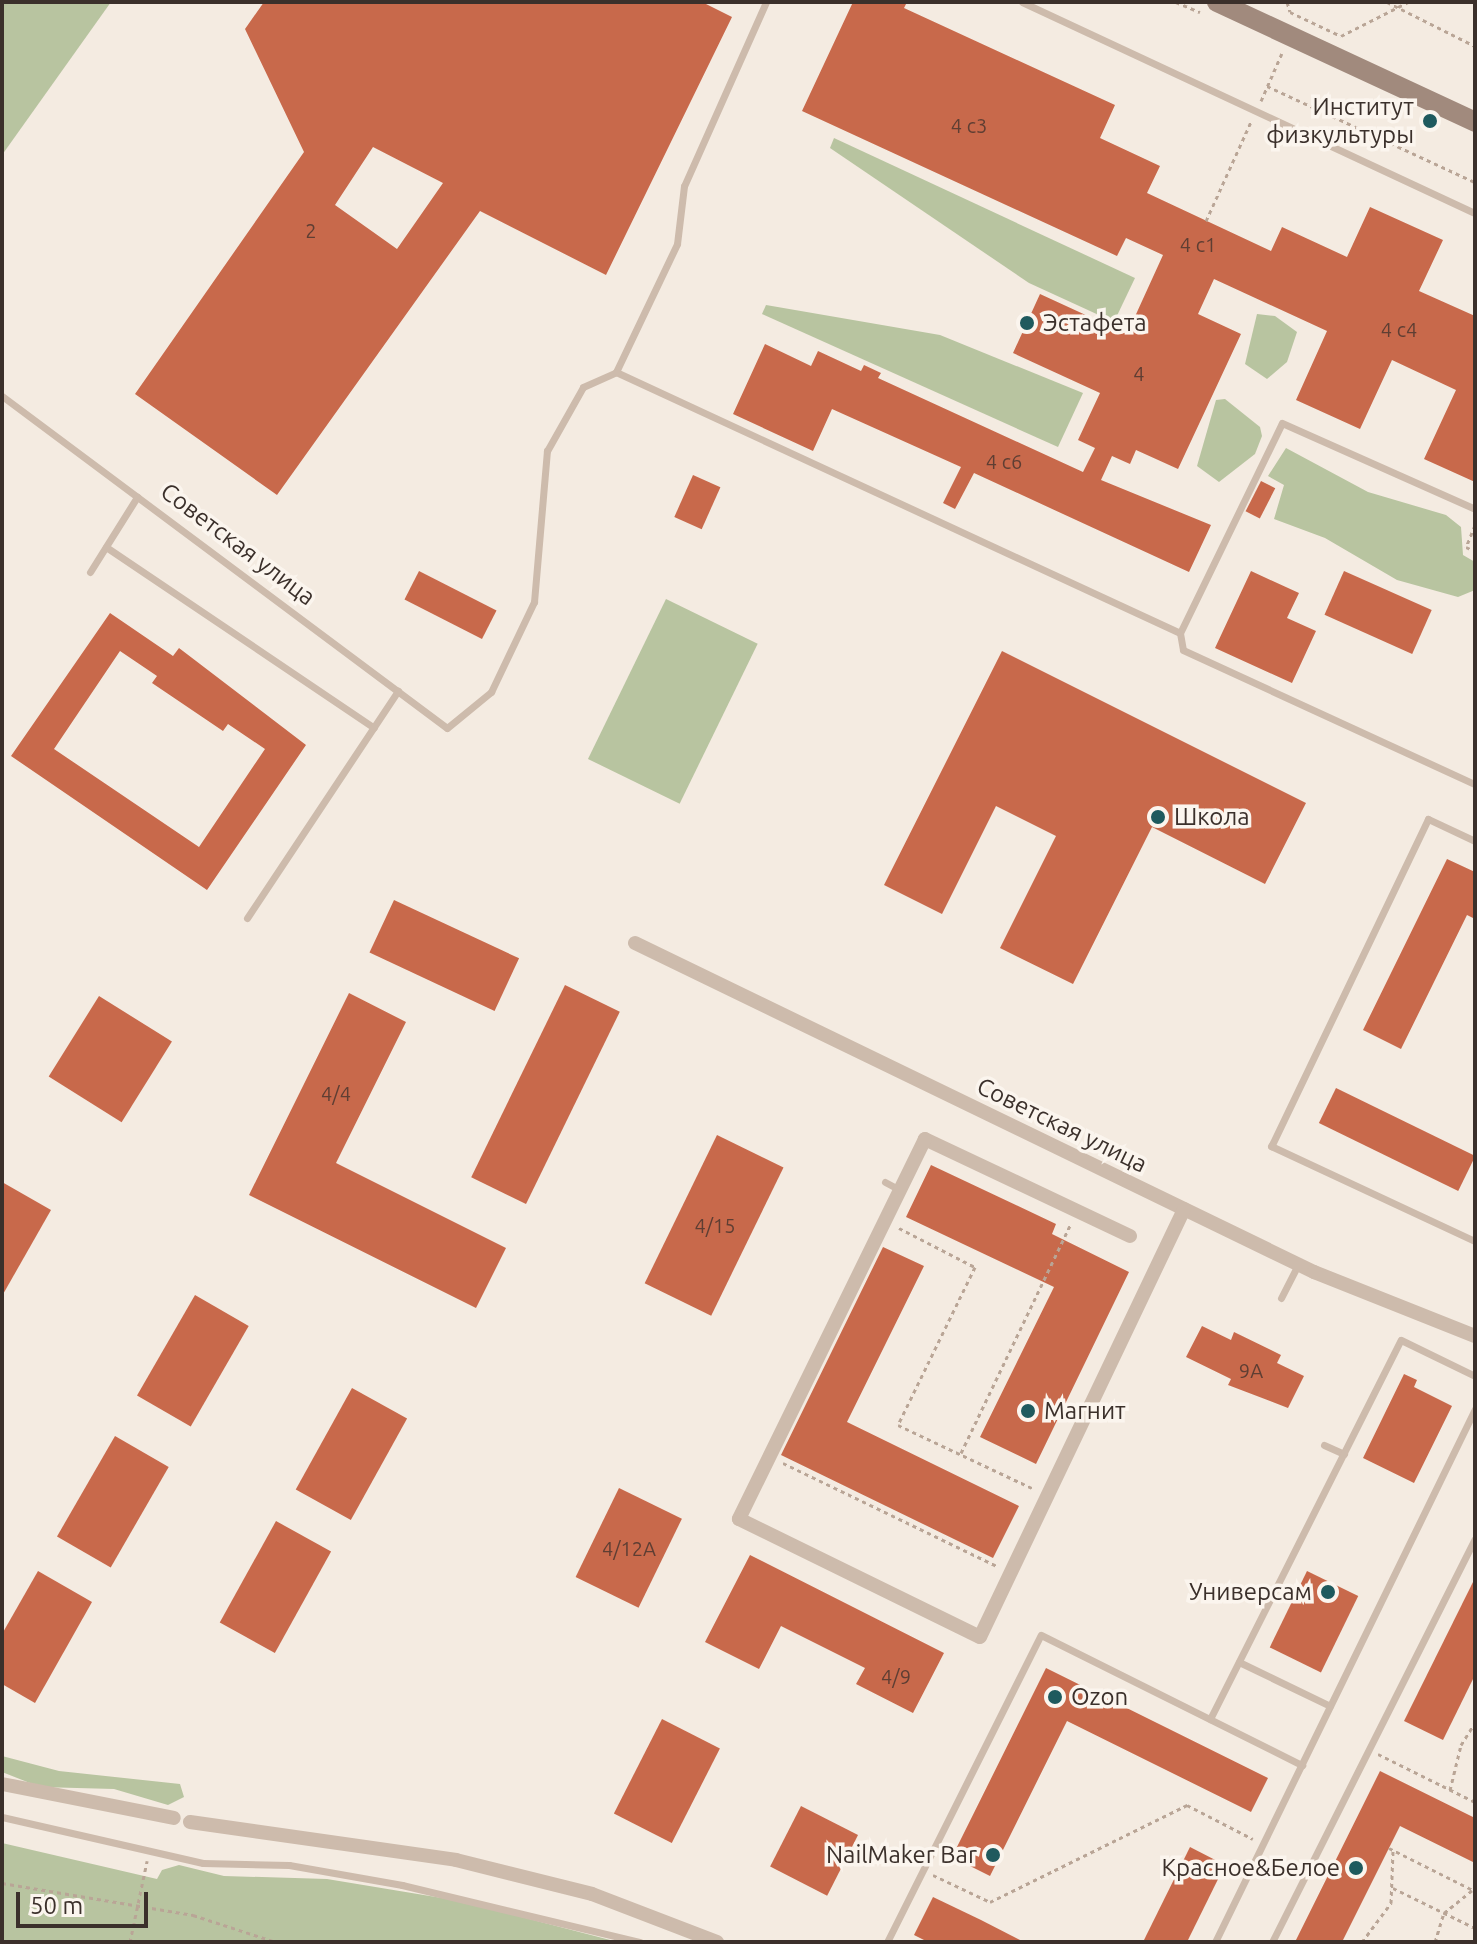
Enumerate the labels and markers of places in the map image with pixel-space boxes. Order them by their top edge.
place label: Институт физкультуры [1266,93,1414,149]
marker: Институт физкультуры [1421,112,1439,130]
place label: Эстафета [1043,309,1147,337]
marker: Эстафета [1018,314,1036,332]
place label: Школа [1174,803,1250,831]
marker: Школа [1149,808,1167,826]
place label: Магнит [1044,1397,1126,1425]
marker: Магнит [1019,1402,1037,1420]
place label: Универсам [1189,1578,1312,1606]
marker: Универсам [1319,1583,1337,1601]
place label: Ozon [1071,1683,1128,1711]
marker: Ozon [1046,1688,1064,1706]
place label: NailMaker Bar [826,1841,977,1869]
marker: NailMaker Bar [984,1846,1002,1864]
place label: Красное&Белое [1161,1854,1340,1882]
marker: Красное&Белое [1347,1859,1365,1877]

